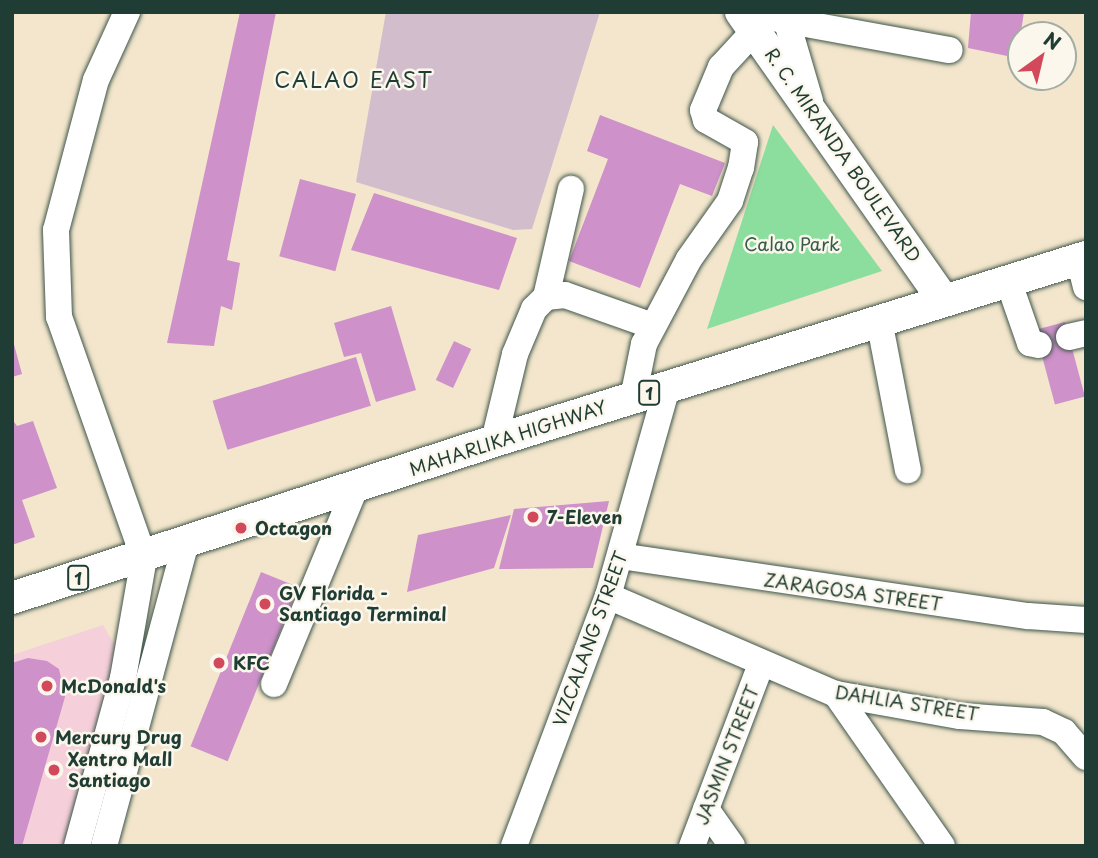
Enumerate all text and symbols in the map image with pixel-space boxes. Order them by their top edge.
north arrow [1007,21,1077,91]
text: N [1039,24,1067,56]
street label: R. C. MIRANDA BOULEVARD [761,44,925,266]
district label: CALAO EAST [276,66,432,92]
park label: Calao Park [743,233,841,255]
road number: 1 [637,380,661,406]
street label: MAHARLIKA HIGHWAY [406,396,610,480]
place label: 7-Eleven [547,506,622,528]
marker: 7-Eleven [525,509,541,525]
place label: Octagon [255,517,332,539]
marker: Octagon [233,520,249,536]
street label: VIZCALANG STREET [548,548,632,730]
road number: 1 [66,566,90,590]
street label: ZARAGOSA STREET [762,569,944,615]
place label: GV Florida - Santiago Terminal [279,583,447,626]
marker: GV Florida - Santiago Terminal [257,596,273,612]
place label: KFC [233,652,270,674]
marker: KFC [211,655,227,671]
place label: McDonald's [61,675,166,697]
marker: McDonald's [39,678,55,694]
street label: DAHLIA STREET [833,681,981,725]
street label: JASMIN STREET [690,682,764,828]
place label: Mercury Drug [55,726,182,748]
marker: Mercury Drug [33,729,49,745]
place label: Xentro Mall Santiago [68,749,173,792]
marker: Xentro Mall Santiago [46,762,62,778]

